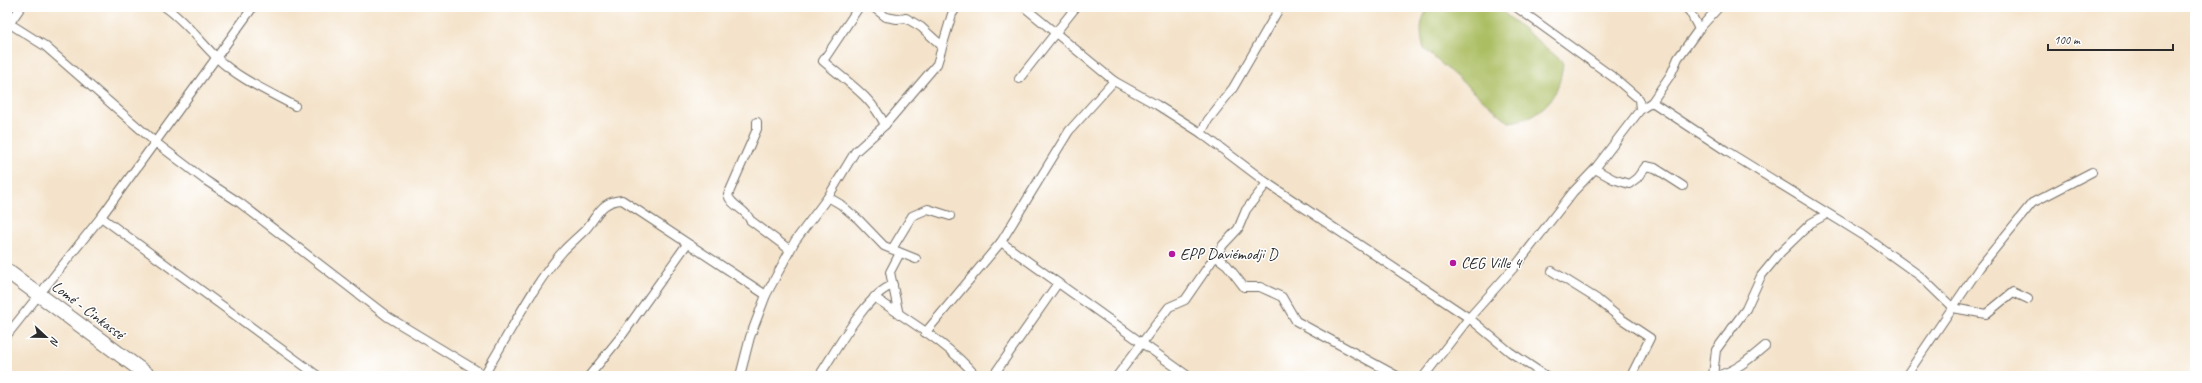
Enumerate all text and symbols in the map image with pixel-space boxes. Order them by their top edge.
scale bar [2048,26,2173,52]
text: 100 m [2054,32,2081,48]
place label: EPP Daviémodji D [1180,244,1279,264]
marker: EPP Daviémodji D [1167,249,1177,259]
place label: CEG Ville 4 [1461,253,1523,273]
marker: CEG Ville 4 [1448,258,1458,268]
street label: Lomé - Cinkassé [48,276,130,345]
north arrow [26,317,66,357]
text: N [47,335,63,349]

